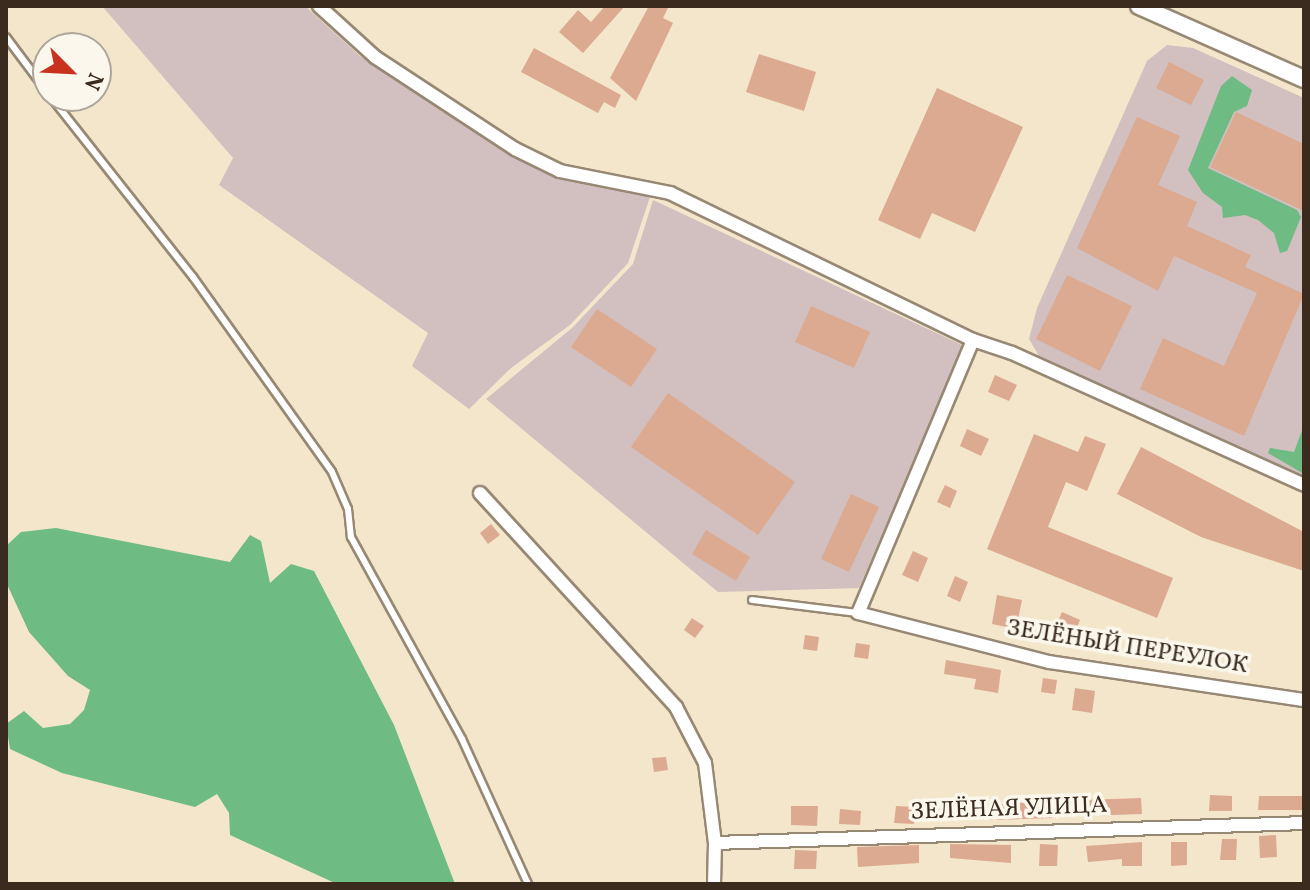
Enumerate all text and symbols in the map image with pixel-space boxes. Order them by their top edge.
north arrow [32,32,112,112]
text: N [75,68,110,95]
street label: ЗЕЛЁНЫЙ ПЕРЕУЛОК [1004,615,1250,681]
street label: ЗЕЛЁНАЯ УЛИЦА [910,792,1108,828]

